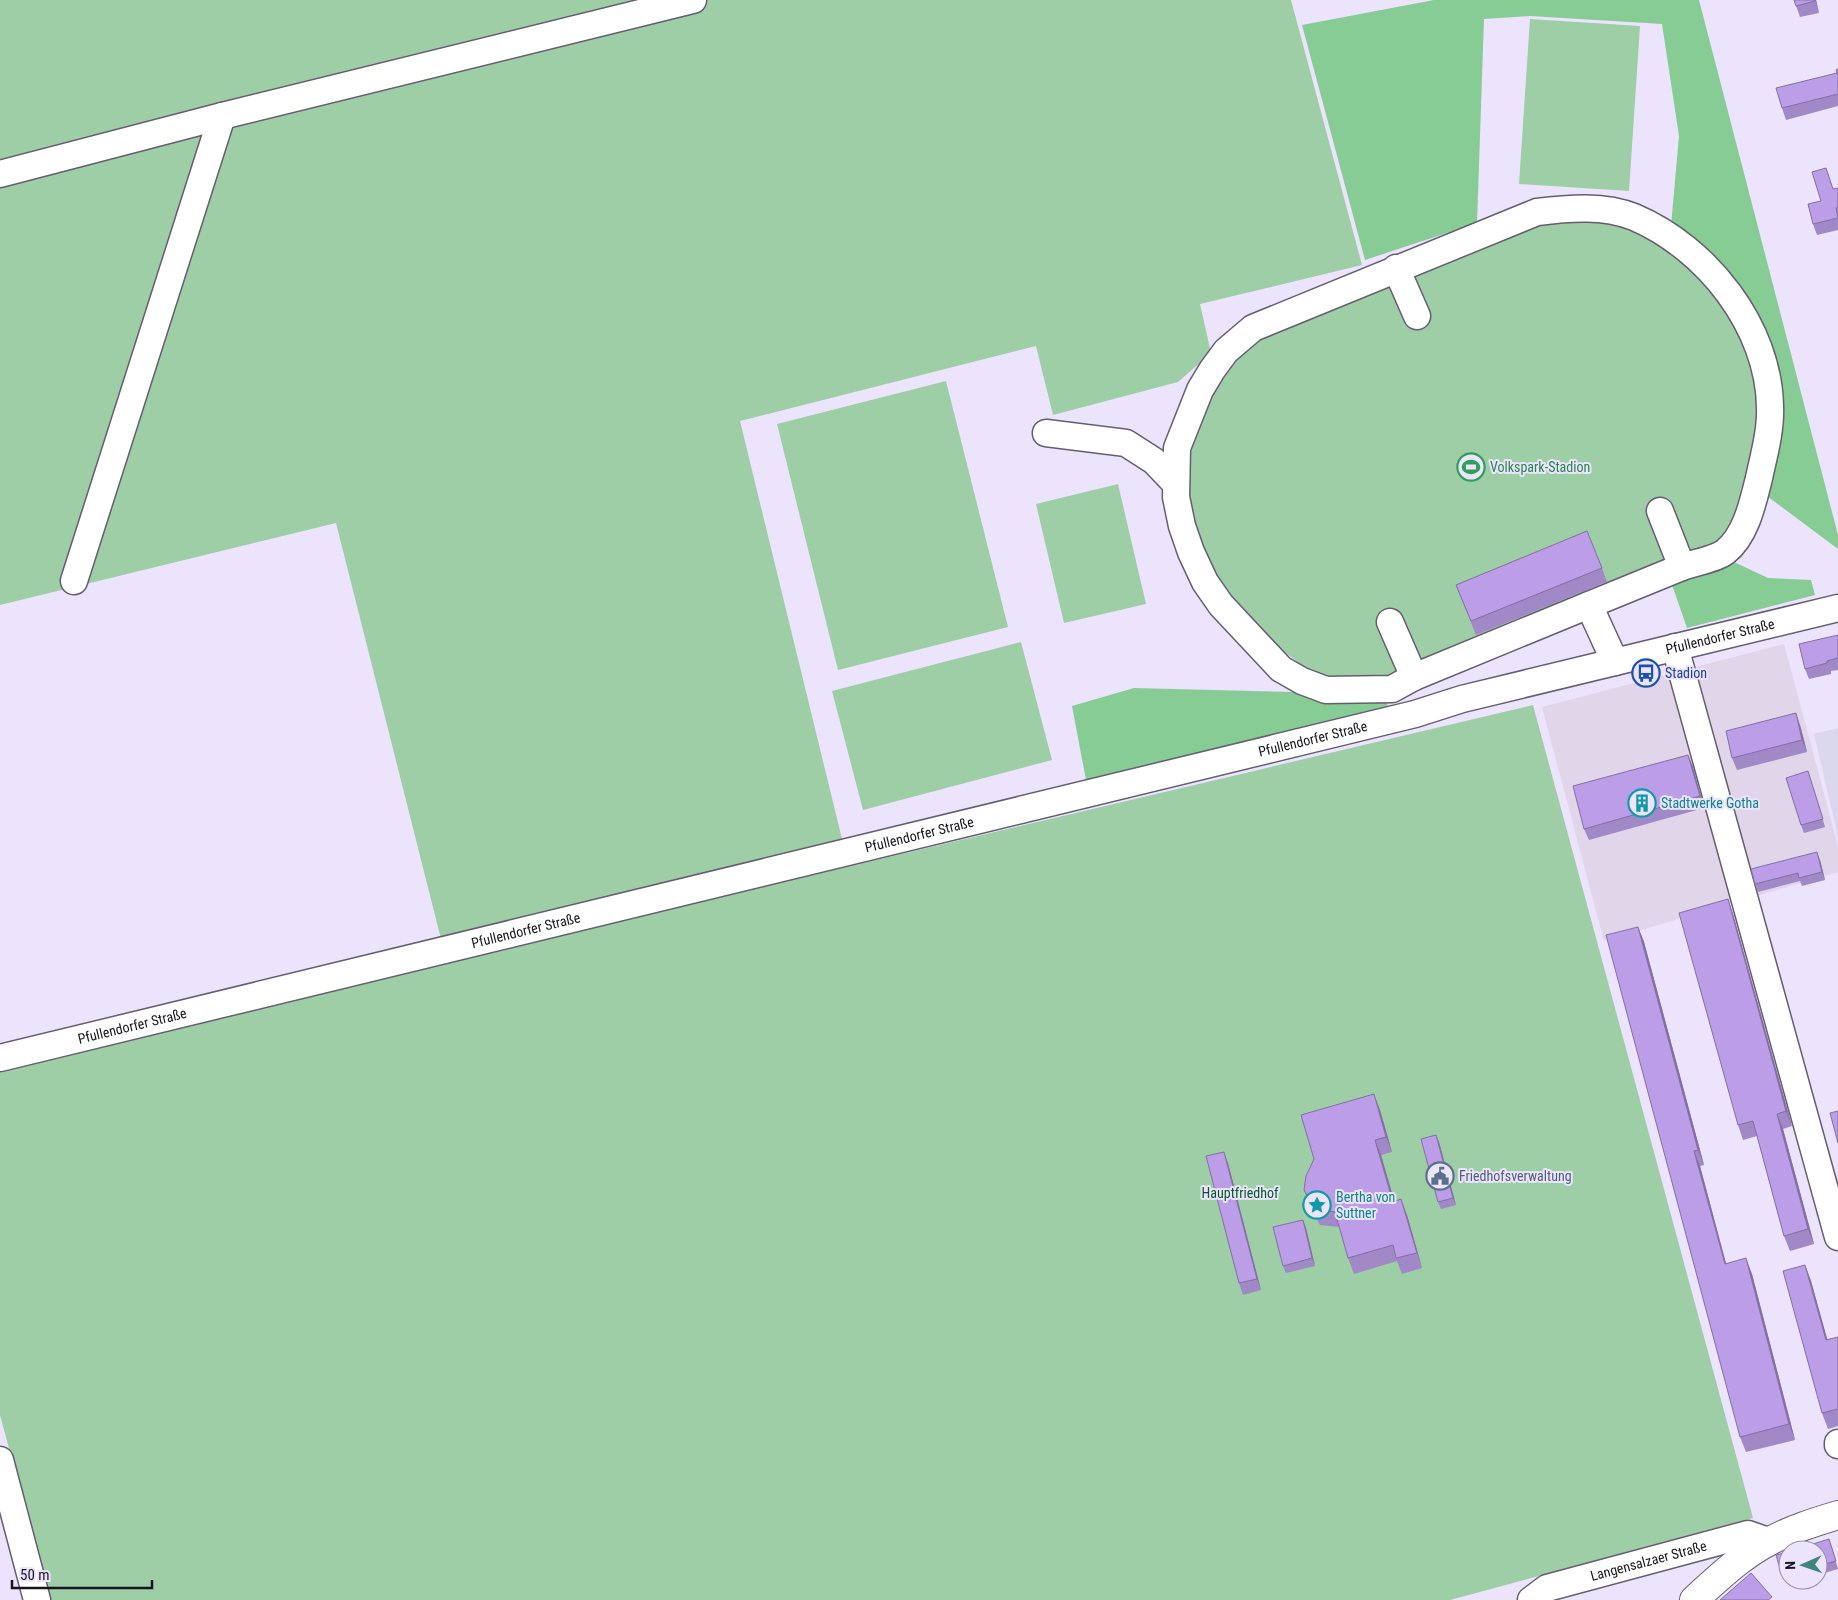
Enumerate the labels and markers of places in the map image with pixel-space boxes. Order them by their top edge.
sports icon: Volkspark-Stadion [1456,452,1486,482]
place label: Volkspark-Stadion [1490,459,1590,475]
bus stop icon: Stadion [1631,658,1661,688]
place label: Stadion [1665,665,1707,681]
building icon: Stadtwerke Gotha [1627,788,1657,818]
place label: Stadtwerke Gotha [1661,795,1759,811]
public building icon: Friedhofsverwaltung [1425,1161,1455,1191]
place label: Friedhofsverwaltung [1459,1168,1572,1184]
place label: Bertha von Suttner [1336,1189,1395,1221]
place icon: Bertha von Suttner [1302,1190,1332,1220]

